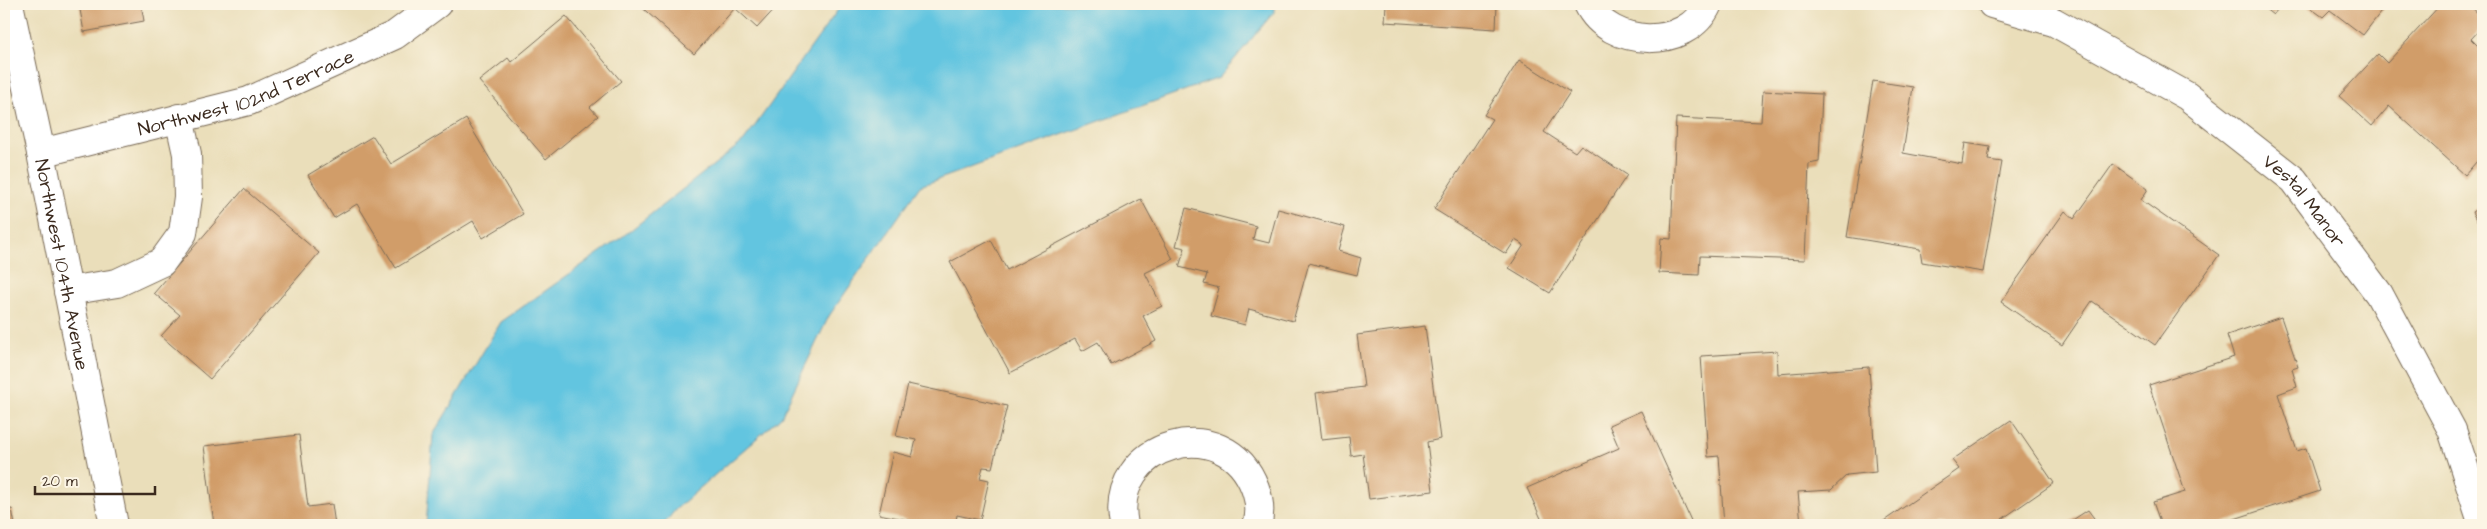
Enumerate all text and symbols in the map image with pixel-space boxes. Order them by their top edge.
street label: Northwest 102nd Terrace [135,43,359,143]
street label: Vestal Manor [2257,149,2352,254]
street label: Northwest 104th Avenue [27,157,95,373]
scale bar [35,464,155,496]
text: 20 m [42,471,78,492]

